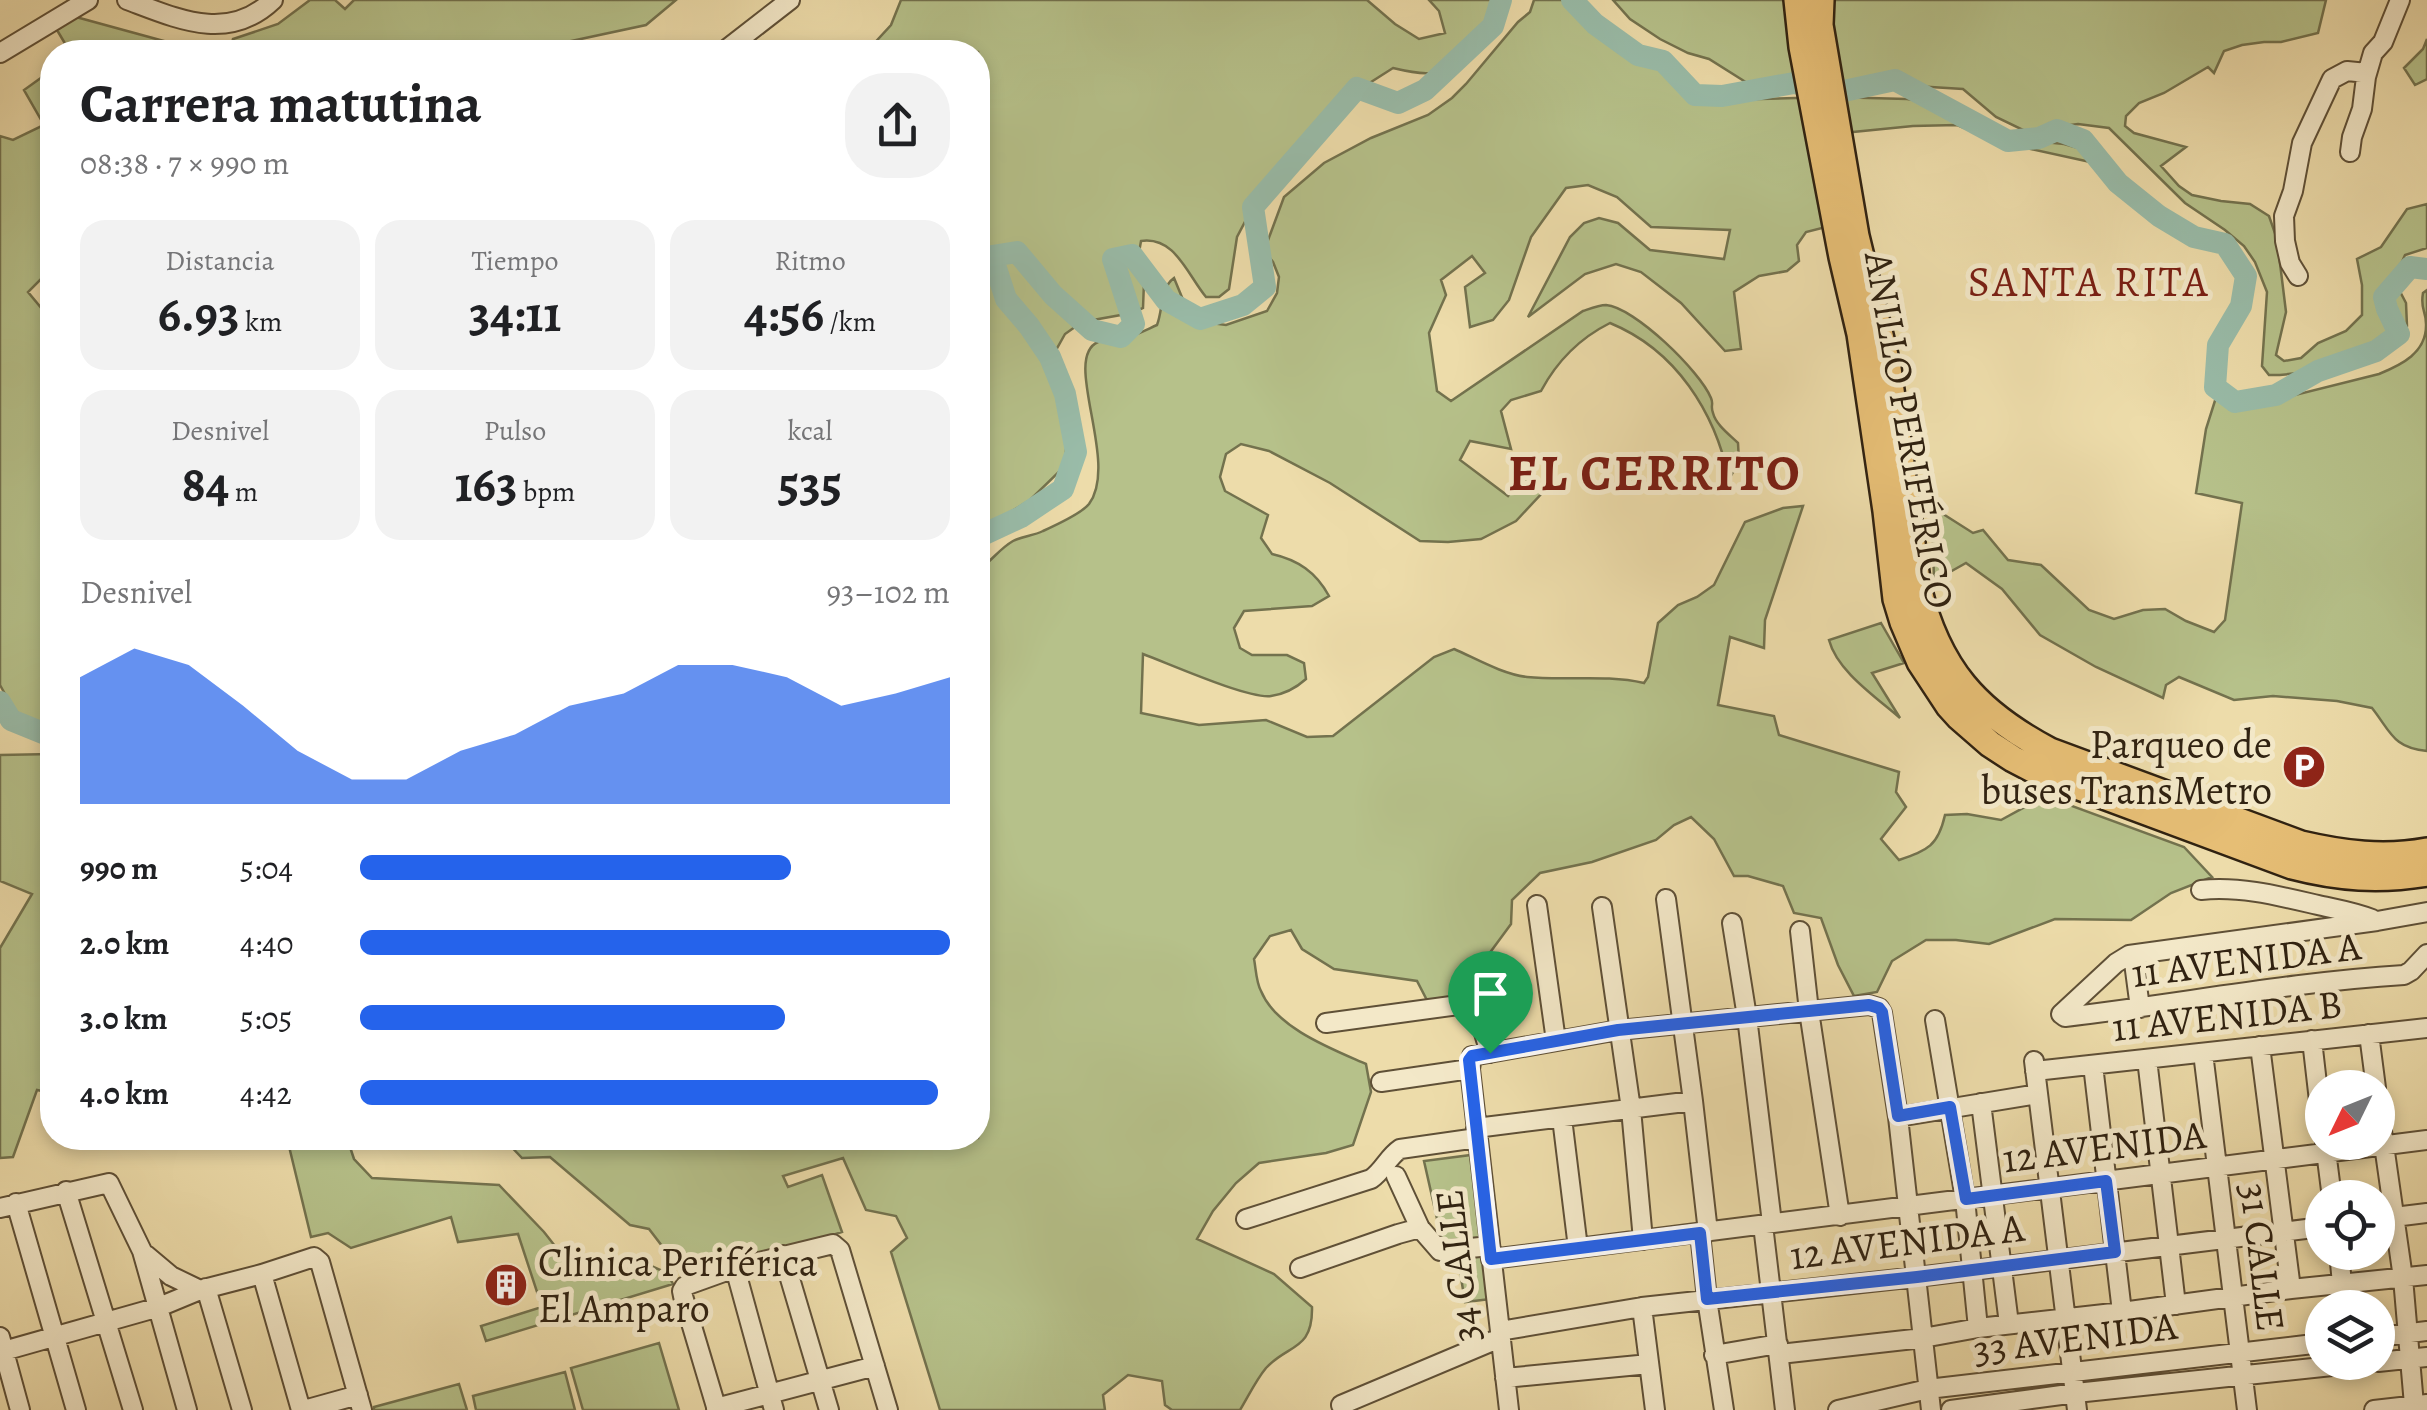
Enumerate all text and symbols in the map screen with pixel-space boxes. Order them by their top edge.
text: Carrera matutina [80,66,481,141]
button: share [845,73,950,178]
text: 08:38 · 7 × 990 m [80,141,289,185]
text: Distancia [165,242,275,280]
text: Tiempo [472,242,558,280]
text: Ritmo [774,242,846,280]
street label: ANILLO PERIFÉRICO [1851,246,1968,613]
district label: SANTA RITA [1968,253,2210,310]
text: 6.93 [158,280,239,348]
text: 34:11 [469,280,561,348]
text: 4:56 [744,280,824,348]
text: km [239,303,282,341]
text: /km [824,303,876,341]
text: Desnivel [171,412,269,450]
text: Pulso [484,412,546,450]
text: kcal [788,412,832,450]
district label: EL CERRITO [1508,439,1802,507]
text: 84 [182,450,229,518]
text: 163 [455,450,517,518]
text: 535 [778,450,842,518]
text: m [229,473,258,511]
text: bpm [517,473,575,511]
text: Desnivel [80,570,192,614]
text: 93–102 m [827,570,950,614]
place label: Parqueo de buses TransMetro [1981,717,2272,818]
parking icon: Parqueo de buses TransMetro [2281,744,2327,790]
text: 990 m [80,846,158,890]
text: 5:04 [240,846,293,890]
street label: 11 AVENIDA A [2128,918,2364,1001]
text: 2.0 km [80,921,169,965]
text: 4:40 [240,921,294,965]
pin [1448,951,1533,1054]
icon: arrive [1463,966,1518,1021]
street label: 11 AVENIDA B [2109,976,2345,1055]
text: 3.0 km [80,996,168,1040]
text: 5:05 [240,996,292,1040]
north arrow [2305,1070,2395,1160]
map controls [2305,1070,2395,1380]
text: 4.0 km [80,1071,169,1115]
text: 4:42 [240,1071,292,1115]
street label: 12 AVENIDA [1999,1107,2210,1186]
street label: 31 CALLE [2226,1180,2299,1334]
button: locate [2305,1180,2395,1270]
street label: 34 CALLE [1421,1186,1494,1346]
street label: 12 AVENIDA A [1787,1200,2028,1283]
place label: Clinica Periférica El Amparo [538,1235,818,1336]
building icon: Clinica Periférica El Amparo [483,1262,529,1308]
button: layers [2305,1290,2395,1380]
street label: 33 AVENIDA [1970,1298,2181,1377]

